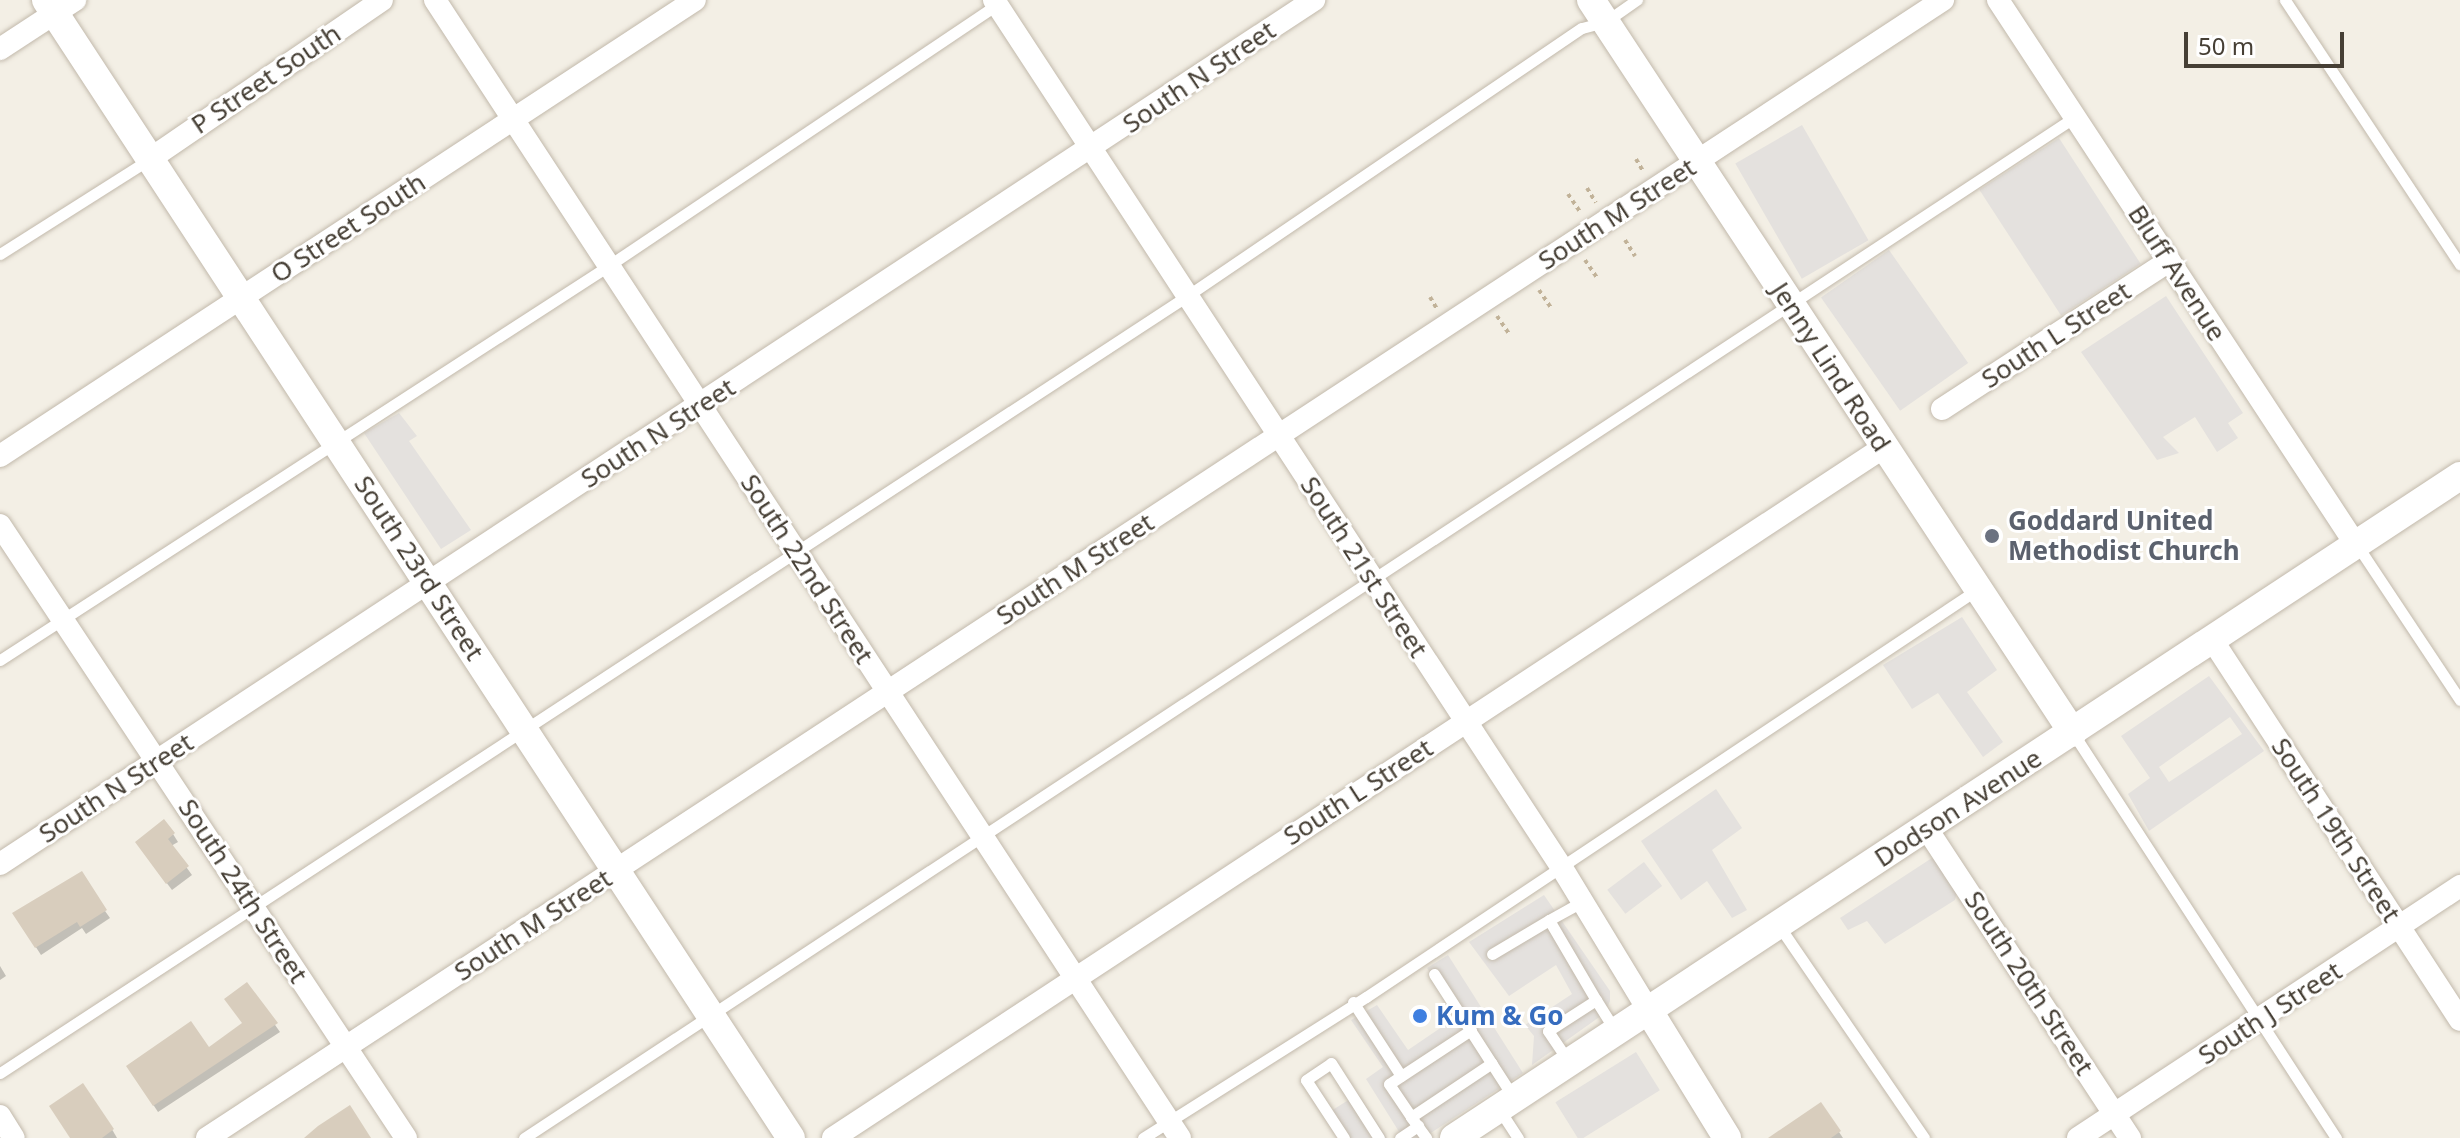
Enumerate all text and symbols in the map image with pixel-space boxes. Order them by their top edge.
street label: South N Street [1117,14,1281,140]
scale bar [2188,16,2348,66]
street label: P Street South [185,18,347,140]
text: 50 m [2198,29,2254,62]
street label: South M Street [1533,152,1701,276]
street label: O Street South [265,166,431,290]
street label: Bluff Avenue [2122,199,2232,347]
street label: South L Street [1976,275,2136,395]
street label: Jenny Lind Road [1765,277,1897,457]
street label: South N Street [575,372,741,494]
street label: South 22nd Street [734,468,880,670]
street label: South 23rd Street [348,470,490,666]
street label: South 21st Street [1294,471,1434,663]
place label: Goddard United Methodist Church [2008,505,2240,566]
street label: South M Street [991,507,1159,631]
marker: Goddard United Methodist Church [1983,527,2001,545]
street label: South N Street [33,727,199,849]
street label: South L Street [1278,732,1438,852]
street label: South 19th Street [2265,732,2407,928]
street label: Dodson Avenue [1869,742,2047,874]
street label: South 24th Street [172,793,314,989]
street label: South M Street [449,863,617,987]
street label: South 20th Street [1958,885,2100,1081]
street label: South J Street [2192,955,2348,1071]
place label: Kum & Go [1436,1000,1564,1032]
marker: Kum & Go [1411,1007,1429,1025]

